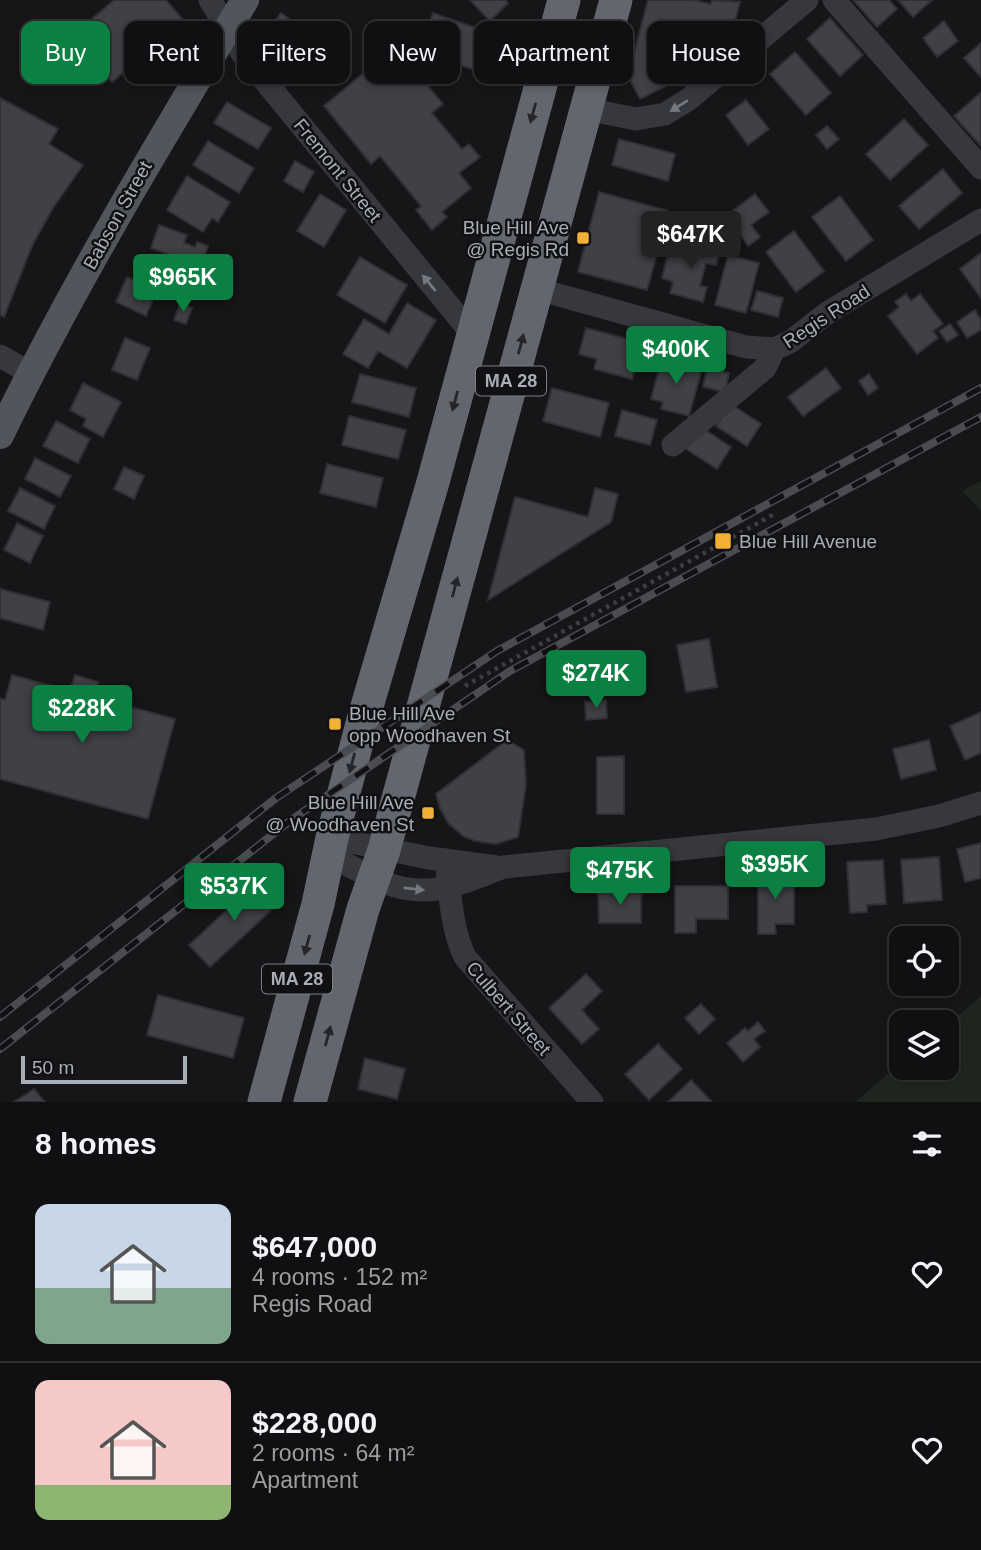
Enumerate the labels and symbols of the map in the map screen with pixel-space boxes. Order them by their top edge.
one-way arrow [669,99,688,112]
one-way arrow [527,102,538,124]
street label: Fremont Street [290,114,386,227]
street label: Babson Street [79,157,156,273]
pin: $647K [642,212,740,271]
place label: Blue Hill Ave @ Regis Rd [463,217,569,260]
marker: Blue Hill Ave @ Regis Rd [575,230,591,246]
pin: $965K [134,254,232,314]
one-way arrow [422,274,437,291]
street label: Regis Road [779,281,874,352]
pin: $400K [627,326,725,386]
one-way arrow [517,333,527,354]
road number: MA 28 [476,366,546,396]
one-way arrow [449,391,459,412]
marker: Blue Hill Avenue [713,531,733,551]
place label: Blue Hill Avenue [739,531,877,552]
one-way arrow [450,576,460,597]
pin: $274K [547,650,645,710]
pin: $228K [33,686,131,745]
place label: Blue Hill Ave opp Woodhaven St [349,703,511,746]
marker: Blue Hill Ave opp Woodhaven St [327,716,343,732]
one-way arrow [346,752,357,774]
place label: Blue Hill Ave @ Woodhaven St [265,792,415,835]
marker: Blue Hill Ave @ Woodhaven St [420,805,436,821]
pin: $395K [726,842,824,901]
pin: $475K [571,848,669,907]
pin: $537K [185,864,283,923]
one-way arrow [403,884,425,895]
one-way arrow [301,935,311,956]
street label: Culbert Street [462,957,555,1060]
road number: MA 28 [262,964,332,994]
one-way arrow [323,1025,334,1047]
scale bar [21,1053,187,1085]

